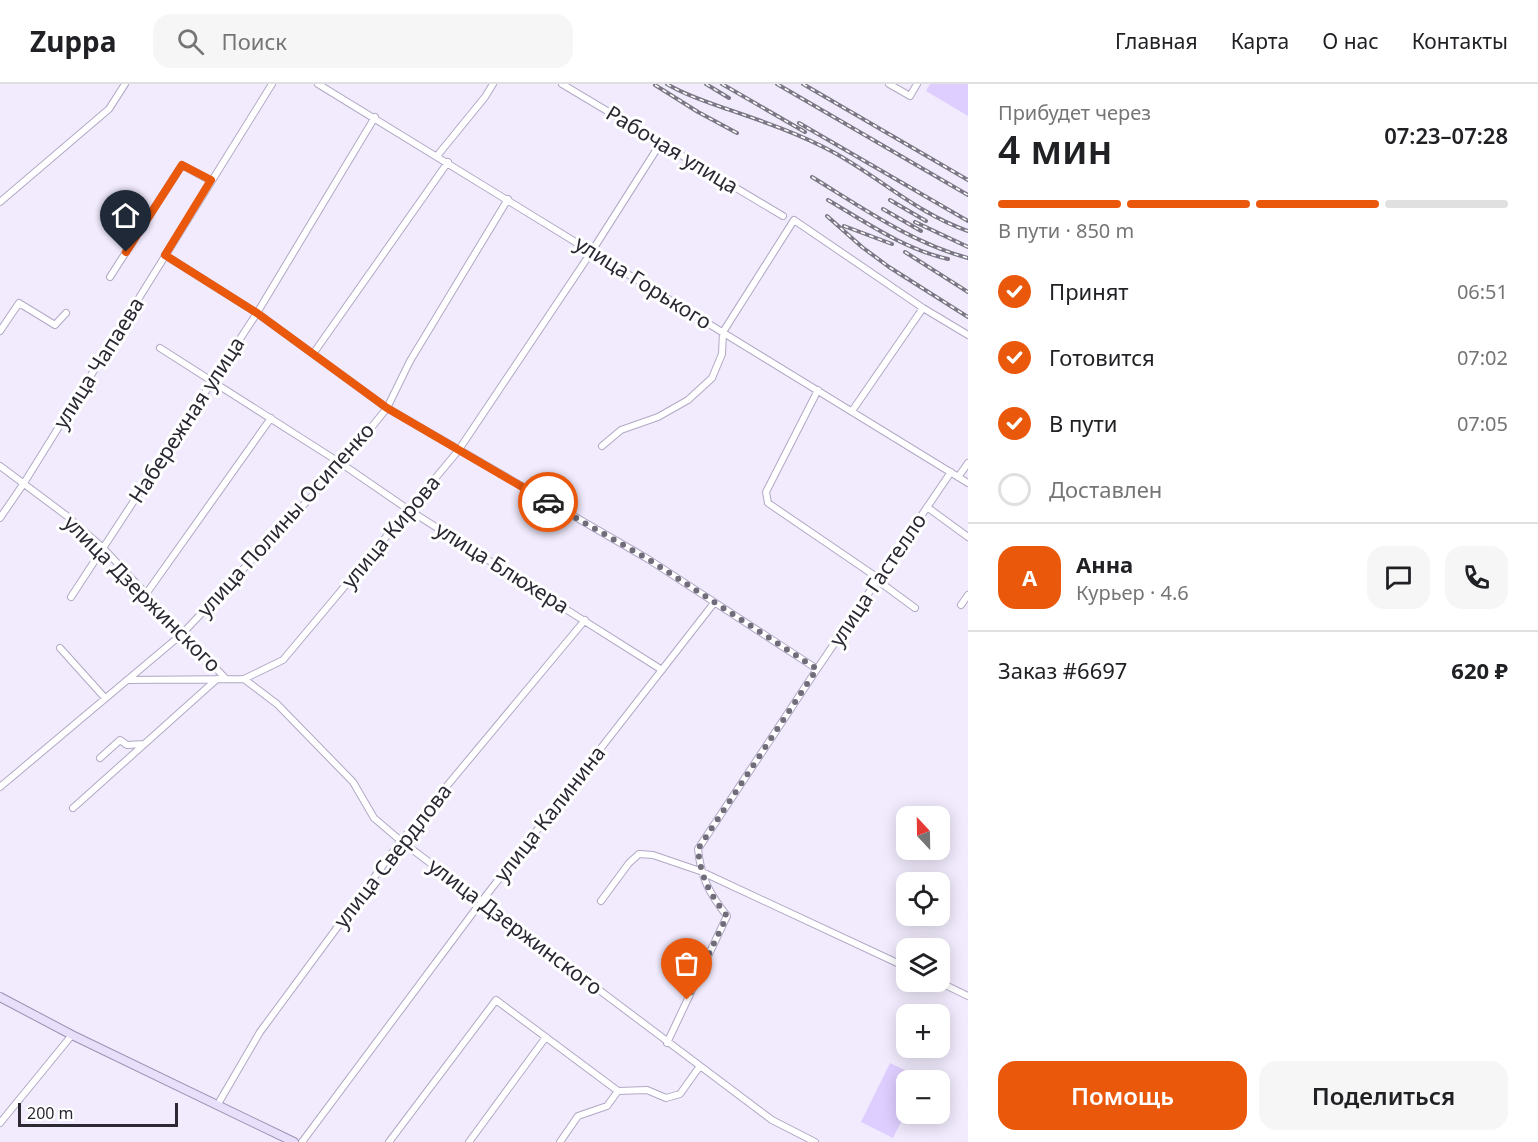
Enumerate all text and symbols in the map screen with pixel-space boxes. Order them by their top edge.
search box [153,14,573,68]
text: Zuppa [30,22,117,60]
icon: search [174,25,207,58]
text: Поиск [222,26,287,56]
text: Главная [1115,27,1198,55]
text: Карта [1231,27,1289,55]
text: О нас [1322,27,1379,55]
text: Контакты [1412,27,1508,55]
street label: Рабочая улица [601,99,744,200]
text: Прибудет через [998,99,1151,126]
text: 07:23–07:28 [1384,120,1508,150]
text: 4 мин [998,122,1113,175]
pin [100,190,151,252]
icon: home [109,199,142,232]
text: В пути · 850 m [998,217,1134,244]
street label: улица Горького [570,229,717,335]
icon: check [998,275,1031,308]
text: Принят [1049,276,1129,306]
text: 06:51 [1457,278,1508,305]
street label: улица Чапаева [46,291,150,434]
street label: Набережная улица [122,331,250,508]
icon: check [998,341,1031,374]
text: Готовится [1049,342,1155,372]
text: 07:02 [1457,344,1508,371]
icon: check [998,407,1031,440]
text: В пути [1049,408,1117,438]
text: 07:05 [1457,410,1508,437]
street label: улица Полины Осипенко [190,416,380,622]
street label: улица Кирова [335,469,446,594]
courier [518,472,578,532]
text: Доставлен [1049,474,1162,504]
icon: car [532,486,565,519]
street label: улица Гастелло [822,507,932,652]
street label: улица Дзержинского [58,509,227,678]
street label: улица Блюхера [430,515,575,620]
button: chat [1367,546,1430,609]
button: phone [1445,546,1508,609]
text: Анна [1076,549,1133,579]
text: А [1022,562,1037,592]
text: Курьер · 4.6 [1076,579,1189,606]
text: Заказ #6697 [998,655,1127,685]
text: 620 ₽ [1451,655,1508,685]
street label: улица Калинина [487,740,611,887]
street label: улица Свердлова [327,777,457,933]
north arrow [896,806,950,860]
map controls [896,806,950,1124]
street label: улица Дзержинского [423,851,608,1001]
button: locate [896,872,950,926]
pin [661,938,712,1000]
button: layers [896,938,950,992]
icon: bag [670,947,703,980]
button: + [896,1004,950,1058]
button: Помощь [998,1061,1247,1130]
button: Поделиться [1259,1061,1508,1130]
button: − [896,1070,950,1124]
scale bar [18,1100,178,1128]
text: 200 m [27,1102,74,1124]

